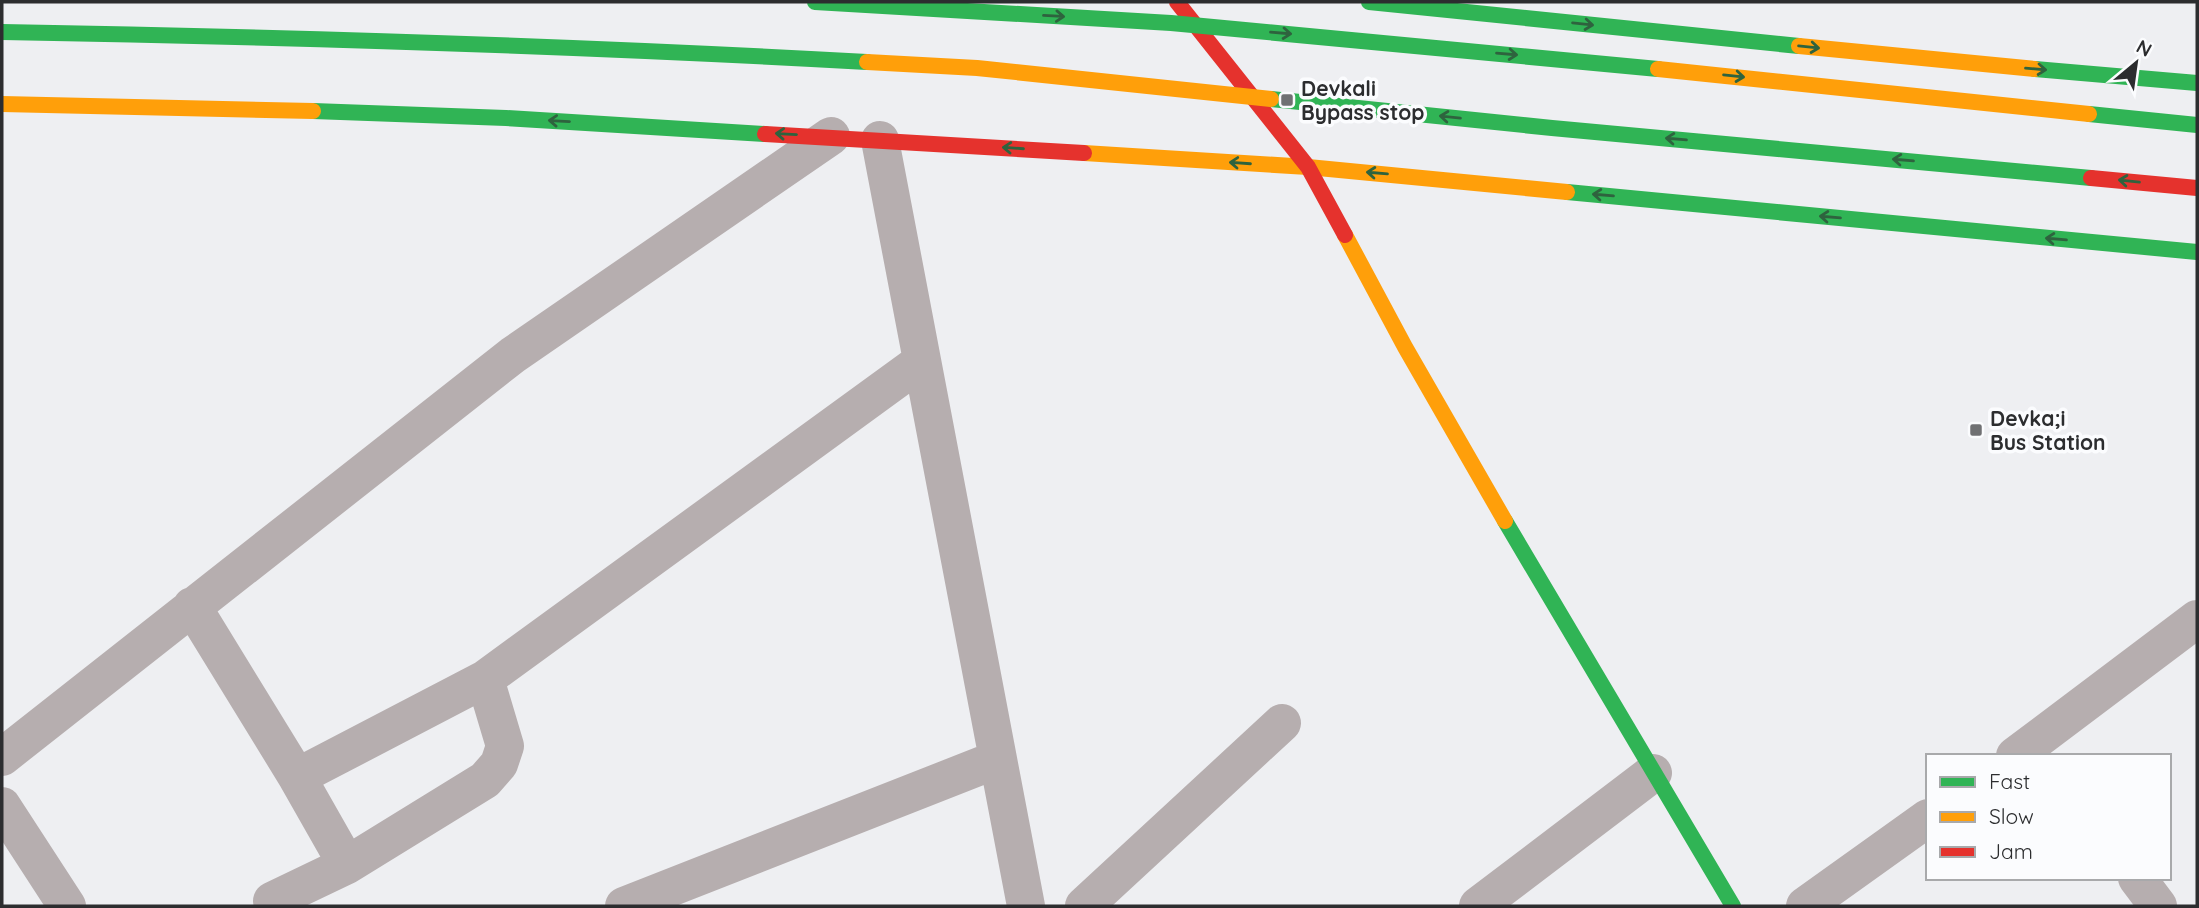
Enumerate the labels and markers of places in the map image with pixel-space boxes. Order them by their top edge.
place label: Devkali Bypass stop [1301,75,1424,125]
marker: Devkali Bypass stop [1279,92,1295,108]
place label: Devka;i Bus Station [1990,405,2106,455]
marker: Devka;i Bus Station [1968,422,1984,438]

